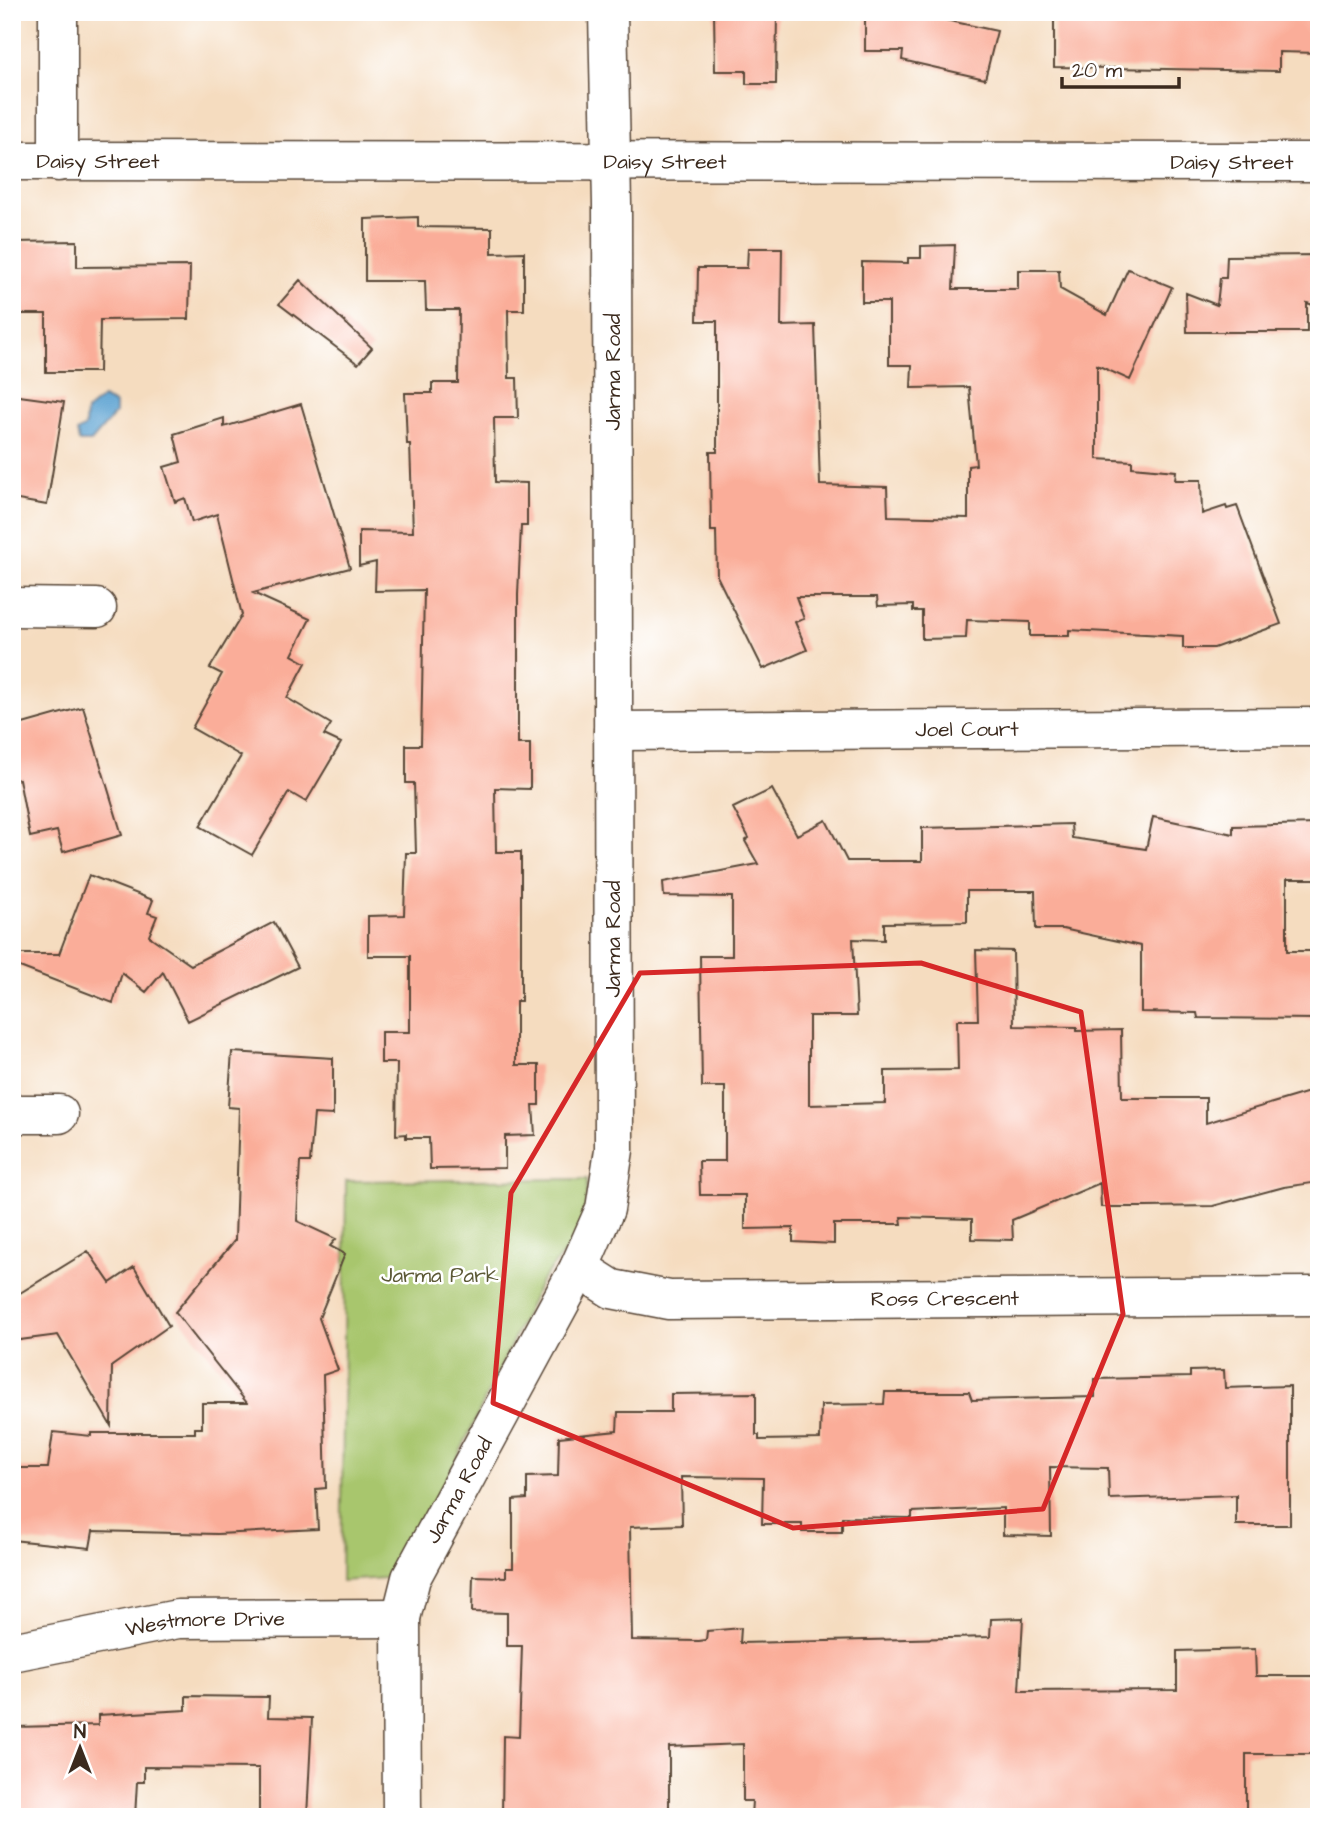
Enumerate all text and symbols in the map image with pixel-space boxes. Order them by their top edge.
scale bar [1062,46,1179,90]
text: 20 m [1072,56,1123,85]
street label: Daisy Street [37,147,160,178]
street label: Daisy Street [604,147,727,178]
street label: Daisy Street [1171,148,1294,179]
street label: Jarma Road [599,313,628,431]
street label: Joel Court [915,715,1019,744]
street label: Jarma Road [599,880,628,998]
park label: Jarma Park [381,1261,499,1290]
street label: Ross Crescent [871,1284,1020,1314]
street label: Jarma Road [418,1432,500,1549]
street label: Westmore Drive [123,1605,285,1644]
north arrow [46,1714,116,1784]
text: N [74,1719,86,1746]

